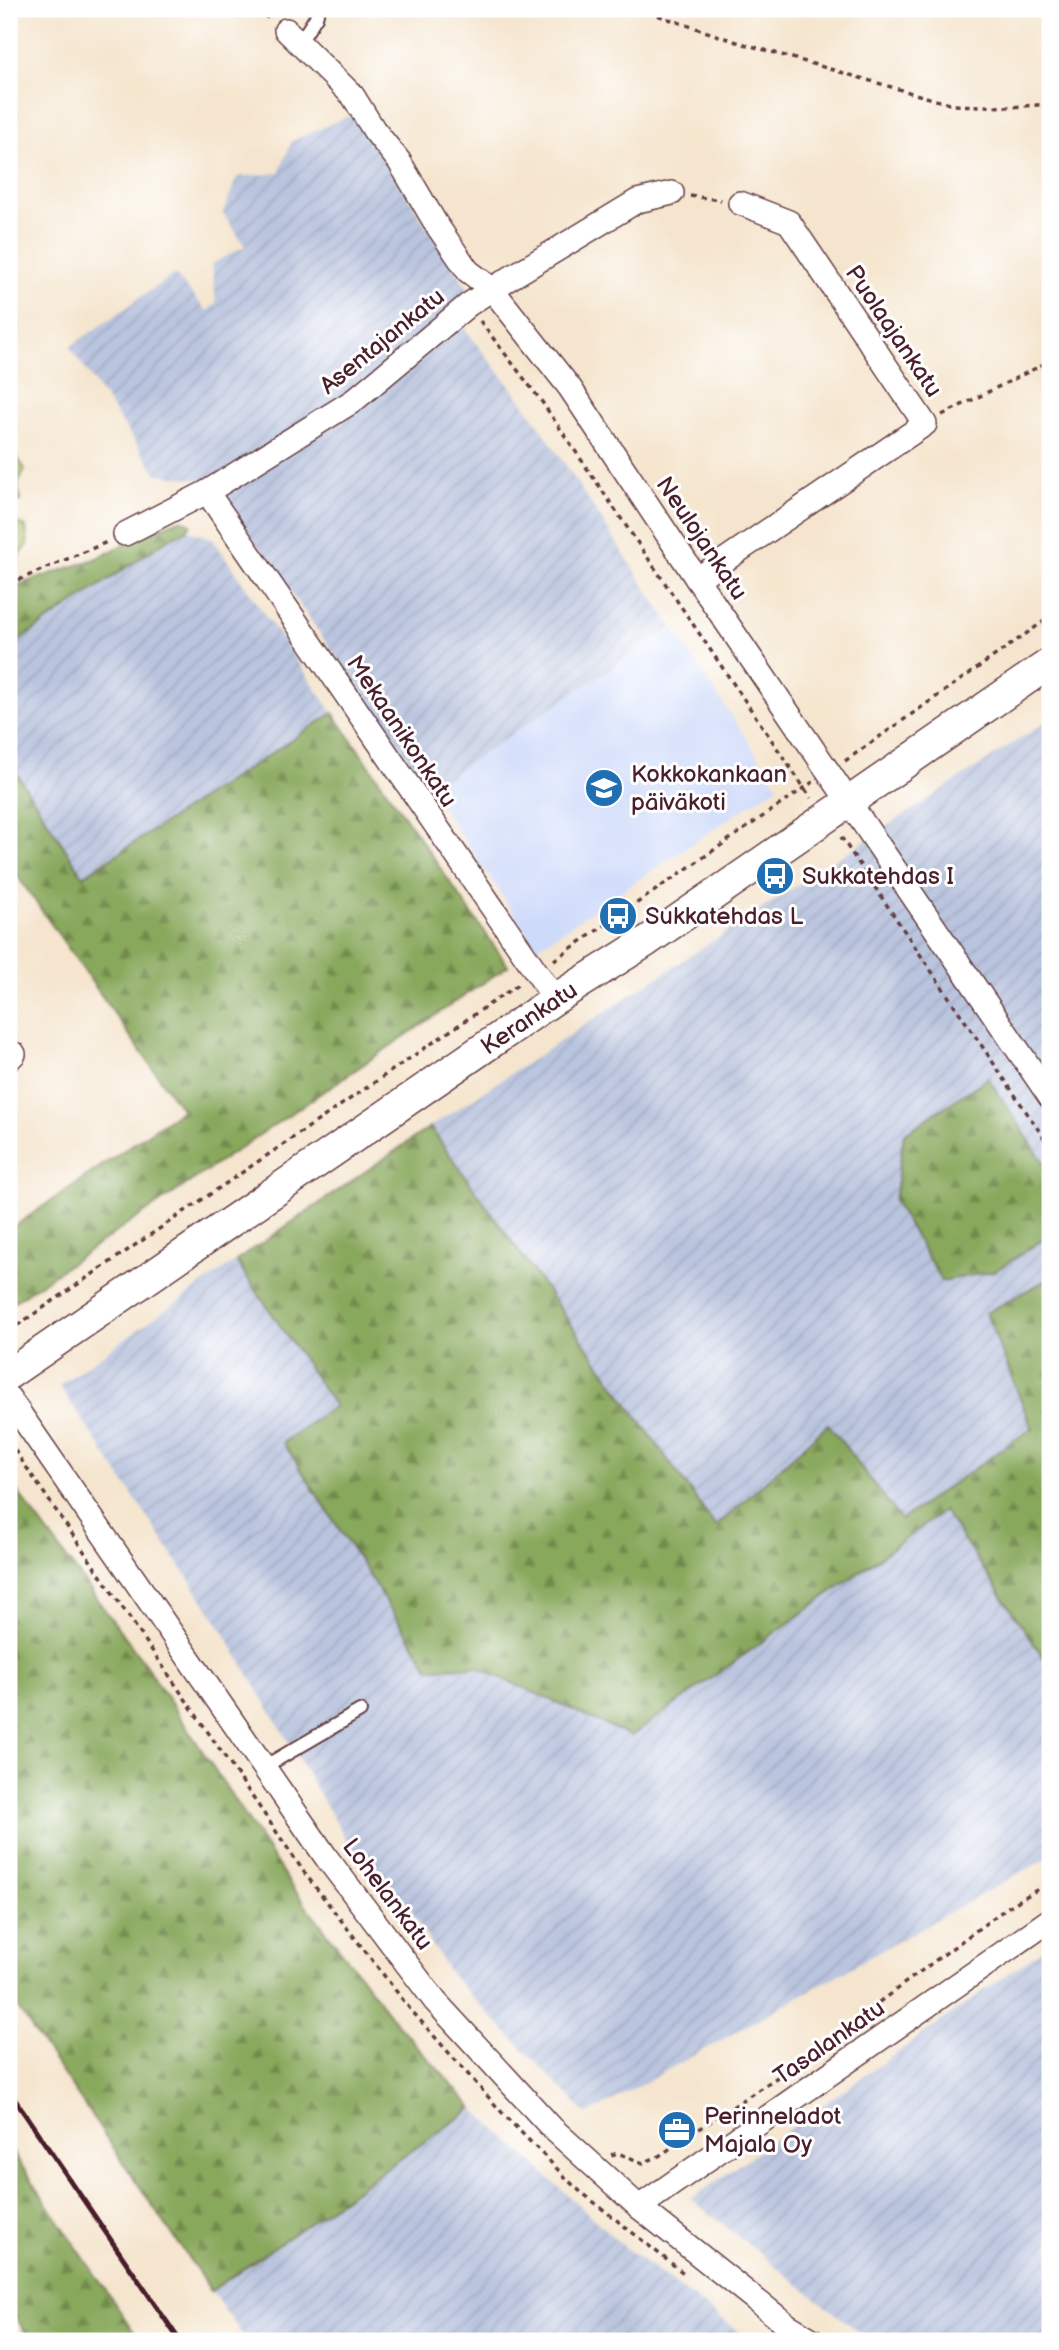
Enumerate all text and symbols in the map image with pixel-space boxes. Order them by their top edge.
street label: Puolaajankatu [839,260,948,403]
street label: Asentajankatu [314,282,451,401]
street label: Neulojankatu [650,471,753,605]
street label: Mekaanikonkatu [340,650,463,813]
place label: Kokkokankaan päiväkoti [631,760,787,817]
school or university icon: Kokkokankaan päiväkoti [583,767,625,809]
bus stop icon: Sukkatehdas I [754,855,796,897]
place label: Sukkatehdas I [802,862,954,891]
bus stop icon: Sukkatehdas L [597,895,639,937]
place label: Sukkatehdas L [645,902,803,931]
street label: Kerankatu [475,976,583,1061]
street label: Lohelankatu [336,1833,439,1956]
street label: Tasalankatu [768,1994,890,2091]
place label: Perinneladot Majala Oy [704,2102,842,2159]
office icon: Perinneladot Majala Oy [656,2109,698,2151]

